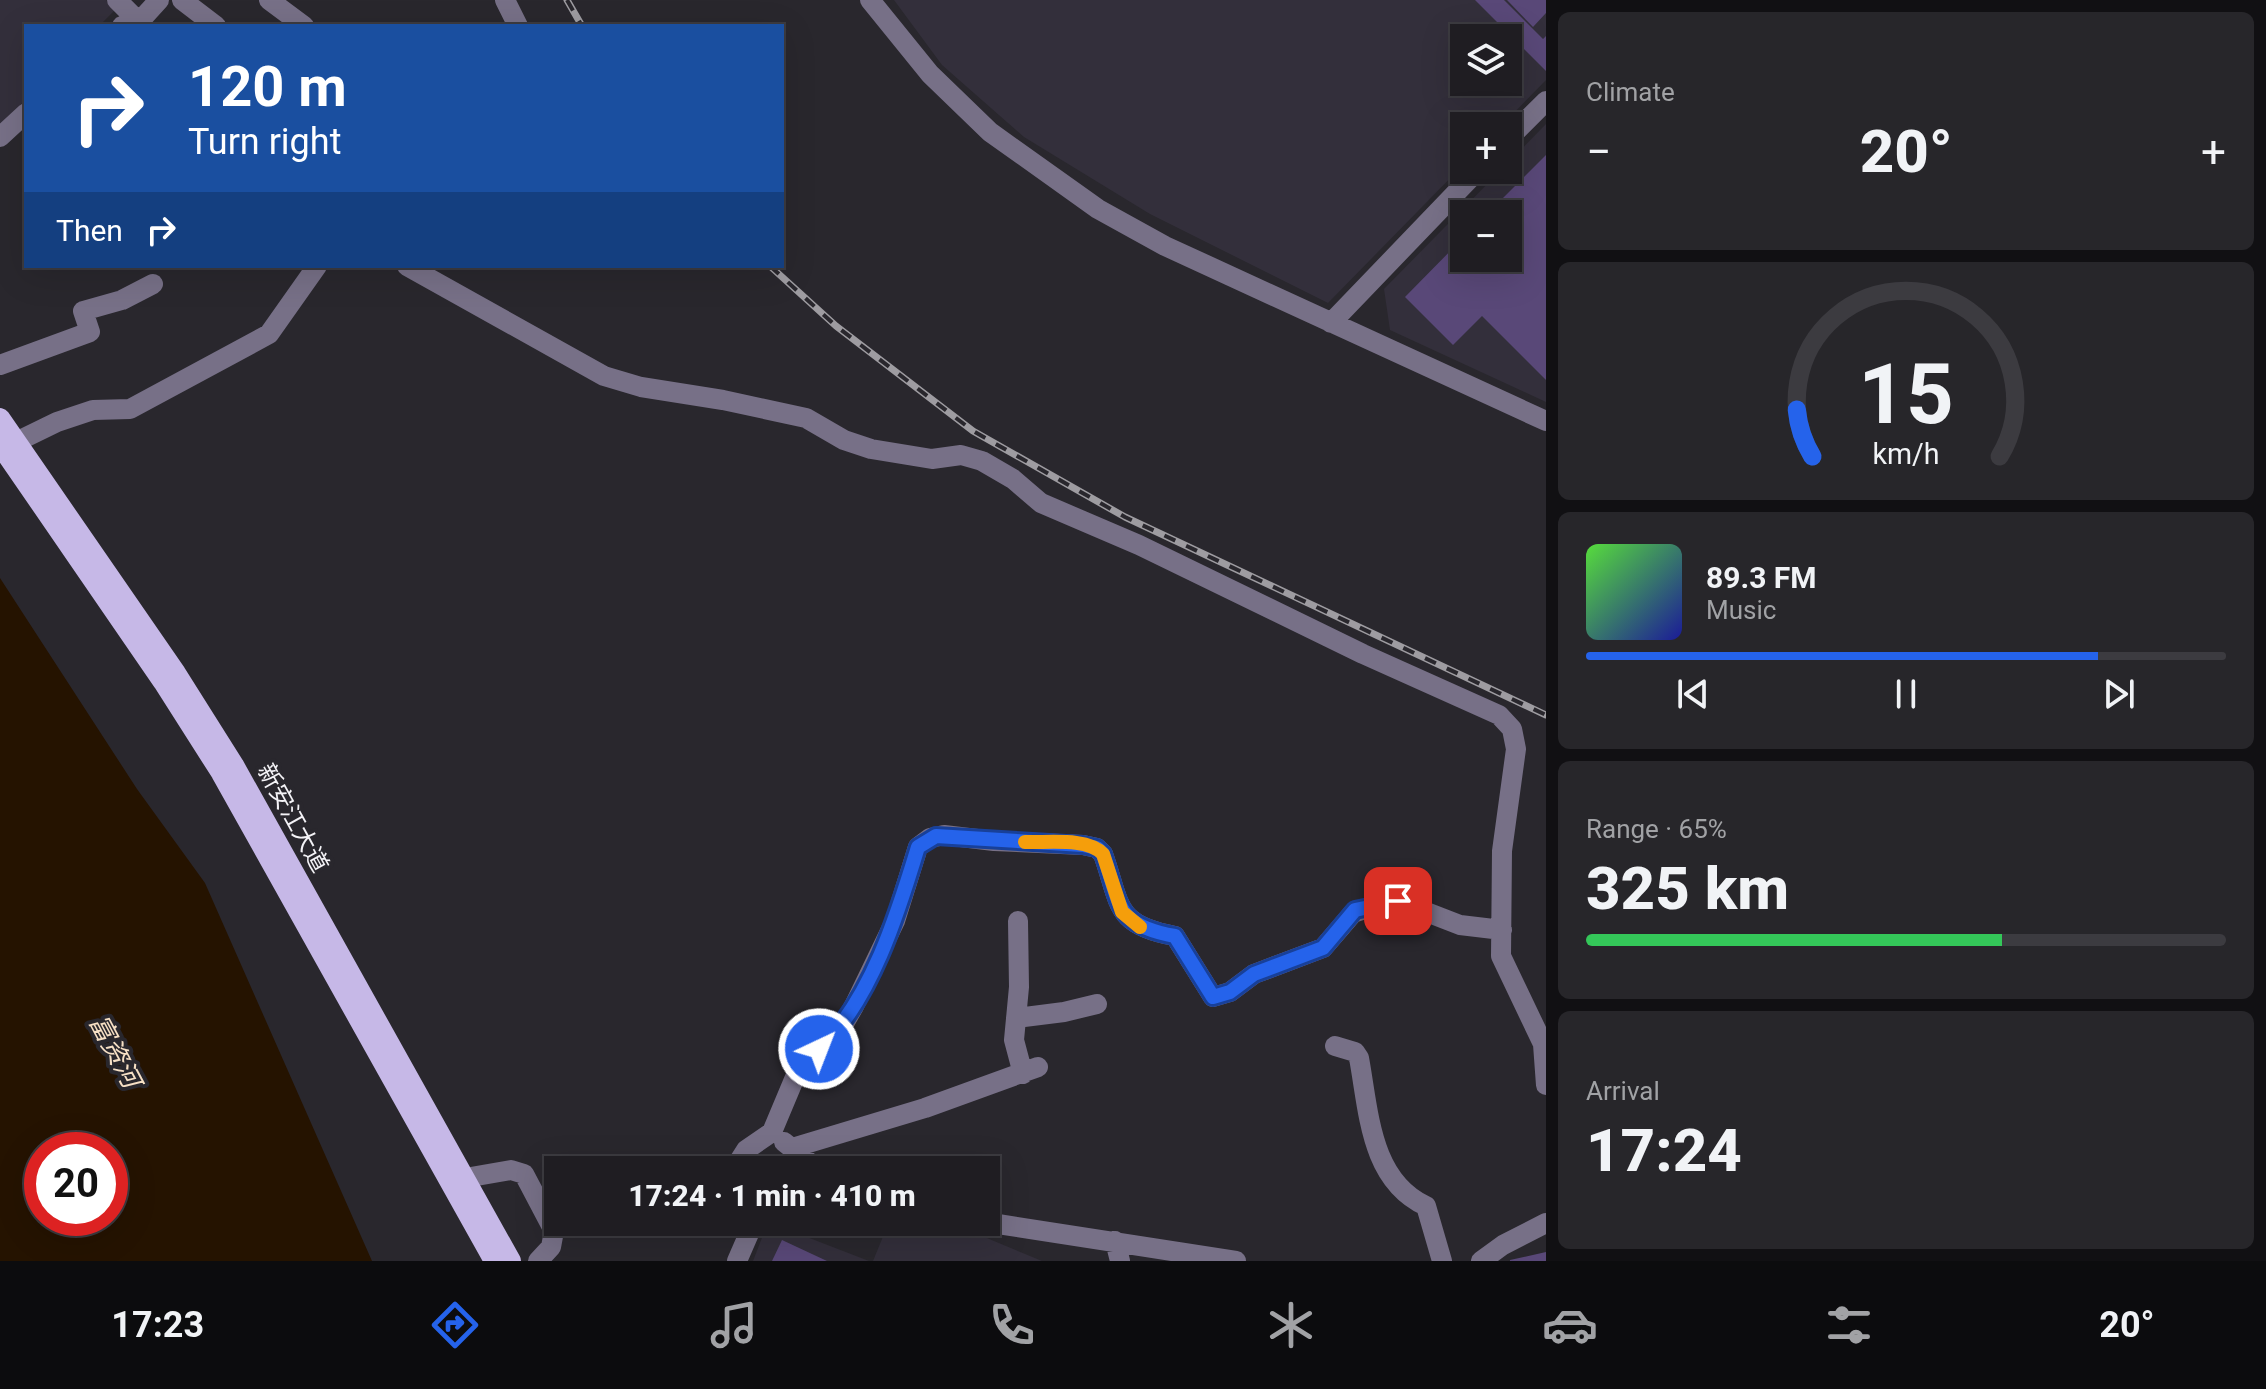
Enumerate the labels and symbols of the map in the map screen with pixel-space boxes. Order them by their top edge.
street label: 新安江大道 [252,759,334,877]
pin [1364,867,1432,935]
position arrow [777,1007,861,1091]
water label: 富资河 [83,1010,149,1097]
speed limit sign: 20 [24,1132,128,1236]

